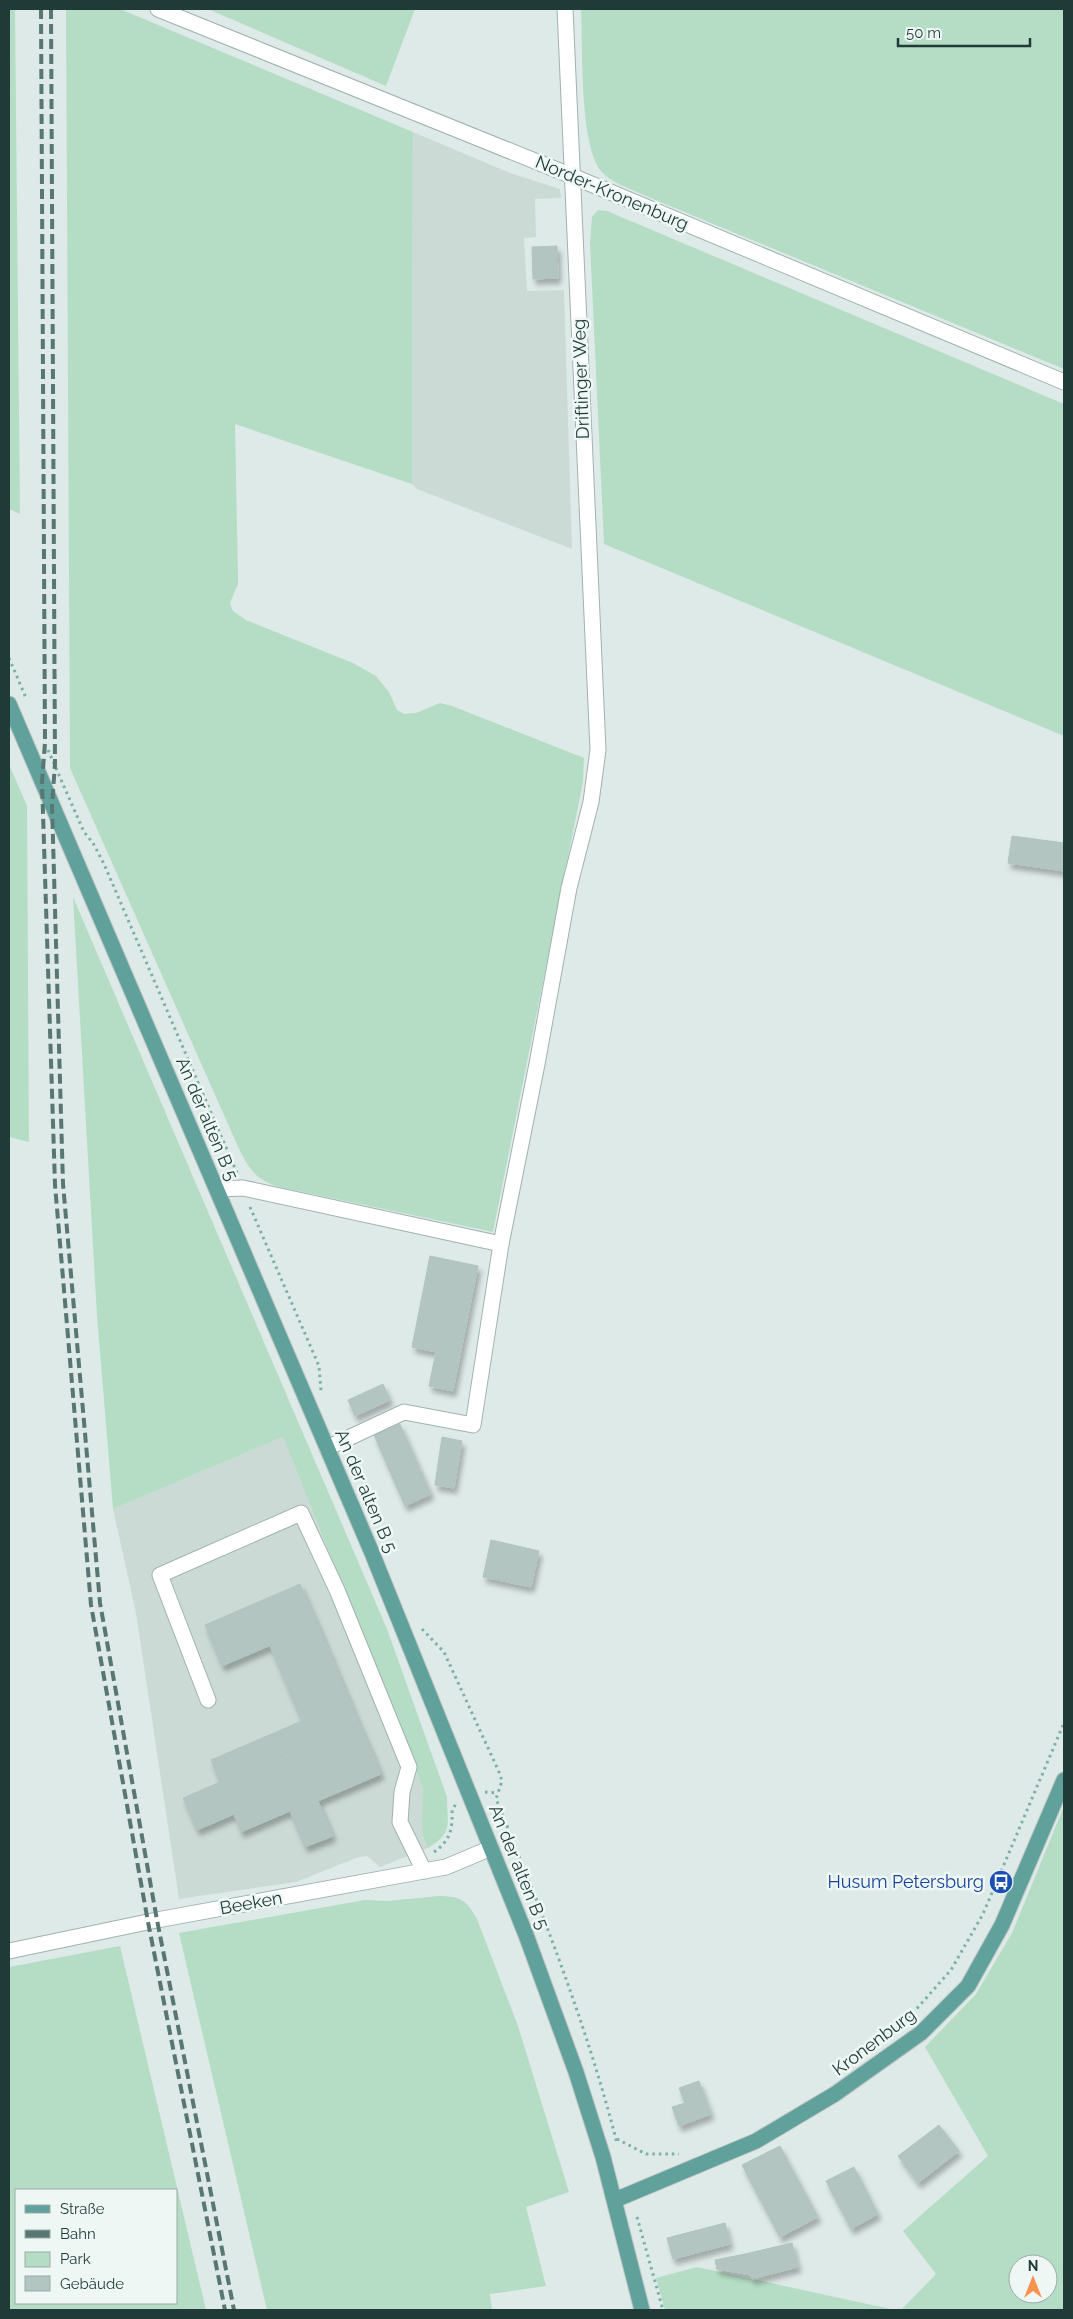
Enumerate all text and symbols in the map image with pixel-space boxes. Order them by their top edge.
scale bar [898,15,1030,47]
text: 50 m [906,24,941,42]
street label: Norder-Kronenburg [532,151,692,234]
street label: Driftinger Weg [568,319,593,440]
street label: An der alten B 5 [172,1054,243,1184]
street label: An der alten B 5 [331,1426,402,1556]
street label: An der alten B 5 [485,1802,554,1932]
bus stop icon: Husum Petersburg [988,1869,1014,1895]
place label: Husum Petersburg [828,1871,984,1892]
street label: Beeken [218,1887,284,1918]
street label: Kronenburg [828,2003,919,2080]
legend [15,2189,178,2304]
text: Straße [60,2200,105,2218]
text: Bahn [60,2225,96,2243]
text: Park [60,2250,91,2268]
north arrow [1008,2254,1058,2304]
text: N [1028,2258,1038,2274]
text: Gebäude [60,2275,124,2293]

